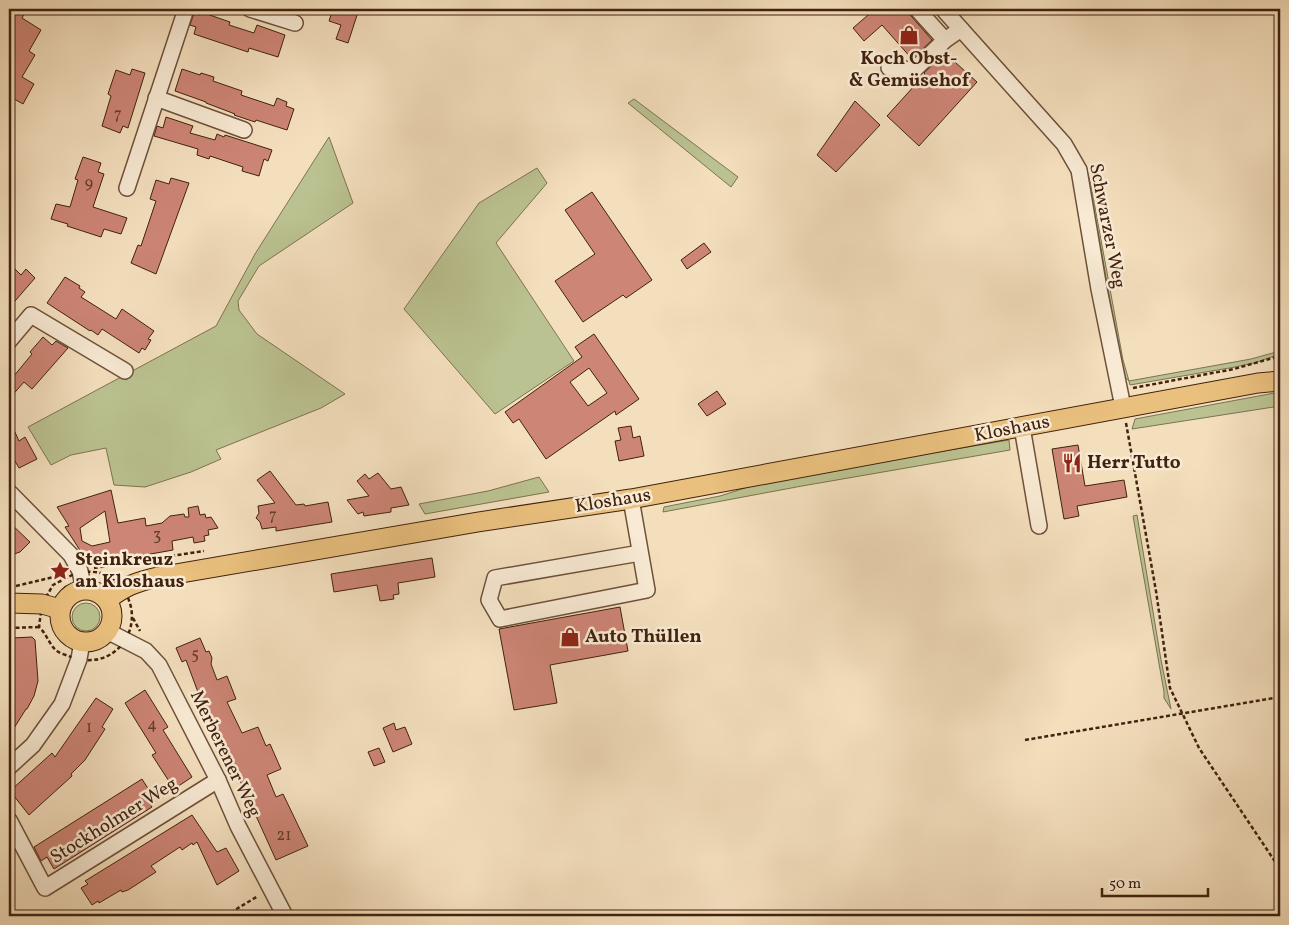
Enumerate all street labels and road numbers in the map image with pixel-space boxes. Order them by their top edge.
street label: Schwarzer Weg [1082,161,1132,291]
street label: Kloshaus [972,409,1052,449]
street label: Kloshaus [573,482,653,520]
street label: Merberener Weg [183,686,267,822]
street label: Stockholmer Weg [45,771,183,871]

